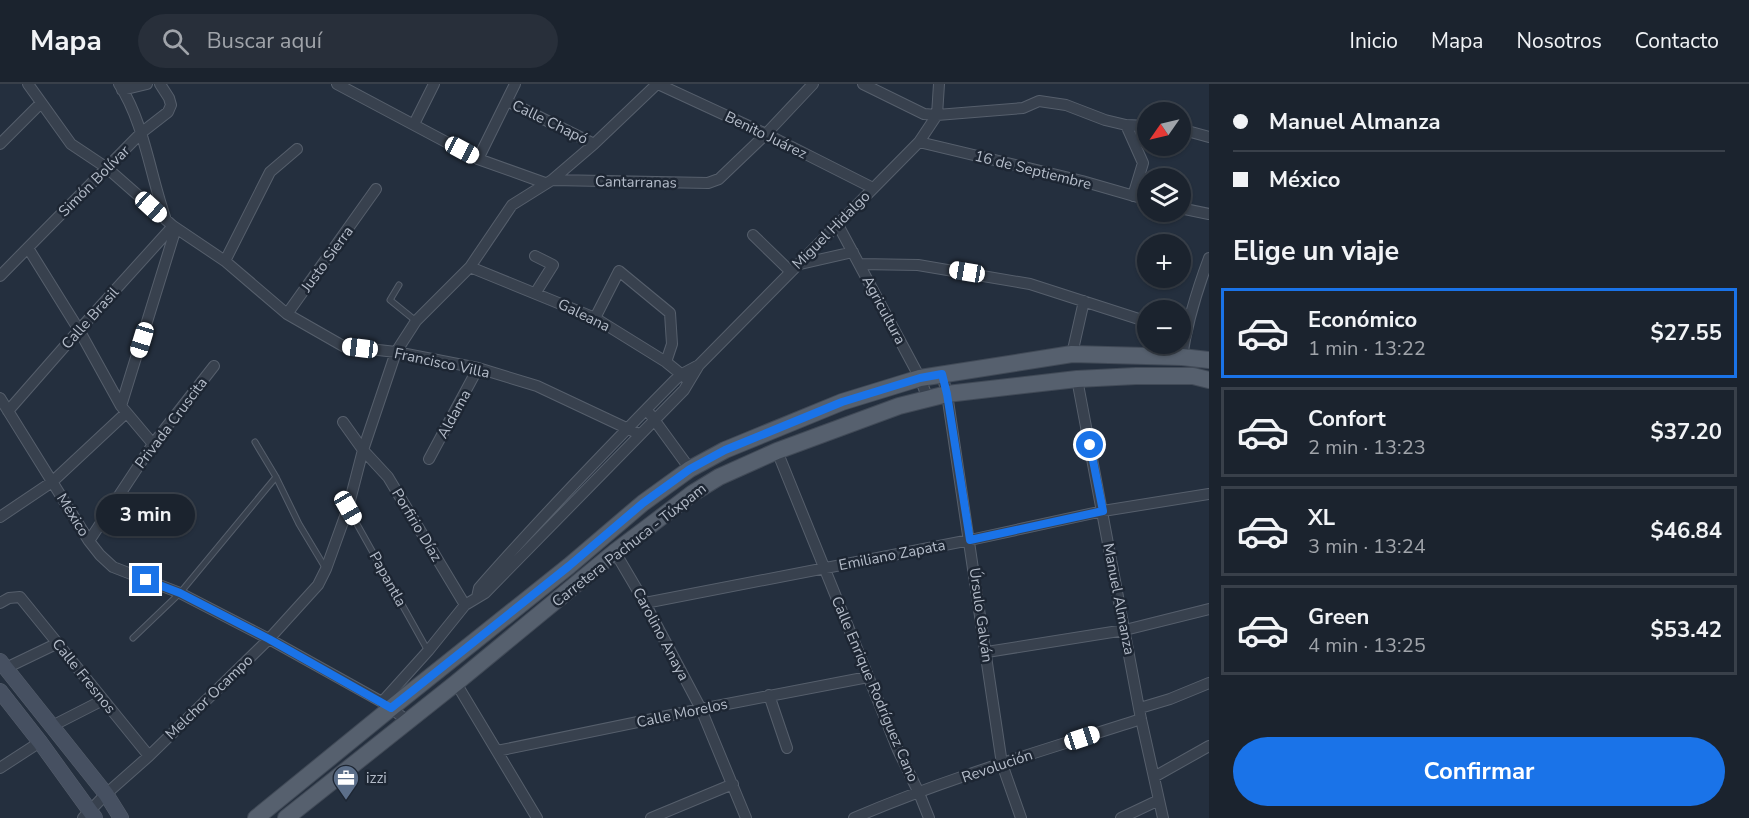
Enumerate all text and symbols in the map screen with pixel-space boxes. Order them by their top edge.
search box [138,14,558,68]
text: Mapa [30,22,102,60]
icon: search [159,25,192,58]
text: Buscar aquí [207,26,322,56]
text: Inicio [1350,27,1398,55]
text: Mapa [1431,27,1483,55]
text: Nosotros [1516,27,1602,55]
text: Contacto [1635,27,1719,55]
street label: Calle Chapó [509,95,591,149]
north arrow [1137,102,1191,156]
map controls [1137,102,1191,354]
street label: Benito Juárez [722,107,810,163]
text: Manuel Almanza [1269,107,1441,137]
car [442,134,482,166]
street label: Simón Bolívar [54,140,135,221]
street label: 16 de Septiembre [972,146,1094,194]
text: México [1269,165,1340,195]
button: layers [1137,168,1191,222]
street label: Cantarranas [595,171,677,193]
street label: Miguel Hidalgo [788,187,874,273]
car [132,188,170,226]
street label: Justo Sierra [296,222,358,297]
text: Elige un viaje [1233,233,1399,270]
button: + [1137,234,1191,288]
car [948,260,986,284]
street label: Agricultura [858,272,910,348]
street label: Calle Brasil [57,282,124,353]
street label: Galeana [555,294,613,336]
button: − [1137,300,1191,354]
text: Económico [1308,305,1417,335]
icon: car [1236,306,1290,360]
text: $27.55 [1651,318,1722,348]
car [128,320,156,360]
text: 1 min · 13:22 [1308,335,1426,362]
car [341,337,379,359]
street label: Francisco Villa [392,343,492,383]
street label: Privada Cruscita [130,373,212,473]
street label: Aldama [432,386,476,442]
text: Confort [1308,404,1386,434]
icon: car [1236,405,1290,459]
text: $37.20 [1651,417,1722,447]
route start [1076,431,1103,458]
text: 2 min · 13:23 [1308,434,1426,461]
street label: Carretera Pachuca - Túxpam [548,479,710,611]
street label: Porfirio Díaz [387,485,447,565]
car [331,488,365,528]
street label: México [52,490,94,540]
callout: 3 min [96,493,195,535]
text: 3 min [120,501,171,528]
text: XL [1308,503,1335,533]
icon: car [1236,504,1290,558]
text: $46.84 [1651,516,1722,546]
text: 3 min · 13:24 [1308,533,1426,560]
street label: Emiliano Zapata [837,535,947,575]
street label: Manuel Almanza [1098,541,1140,657]
street label: Papantla [365,548,411,610]
route end [132,566,159,593]
street label: Úrsulo Galván [964,566,999,664]
street label: Carolino Anaya [628,584,694,684]
street label: Calle Enrique Rodríguez Cano [827,593,923,785]
text: Green [1308,602,1369,632]
icon: car [1236,603,1290,657]
text: $53.42 [1651,615,1722,645]
text: 4 min · 13:25 [1308,632,1426,659]
street label: Calle Fresnos [48,634,120,718]
street label: Melchor Ocampo [161,650,257,744]
street label: Calle Morelos [635,694,729,732]
car [1062,724,1102,752]
button: Confirmar [1233,737,1725,806]
street label: Revolución [959,745,1035,787]
office icon: izzi [331,763,361,801]
place label: izzi [366,768,387,788]

